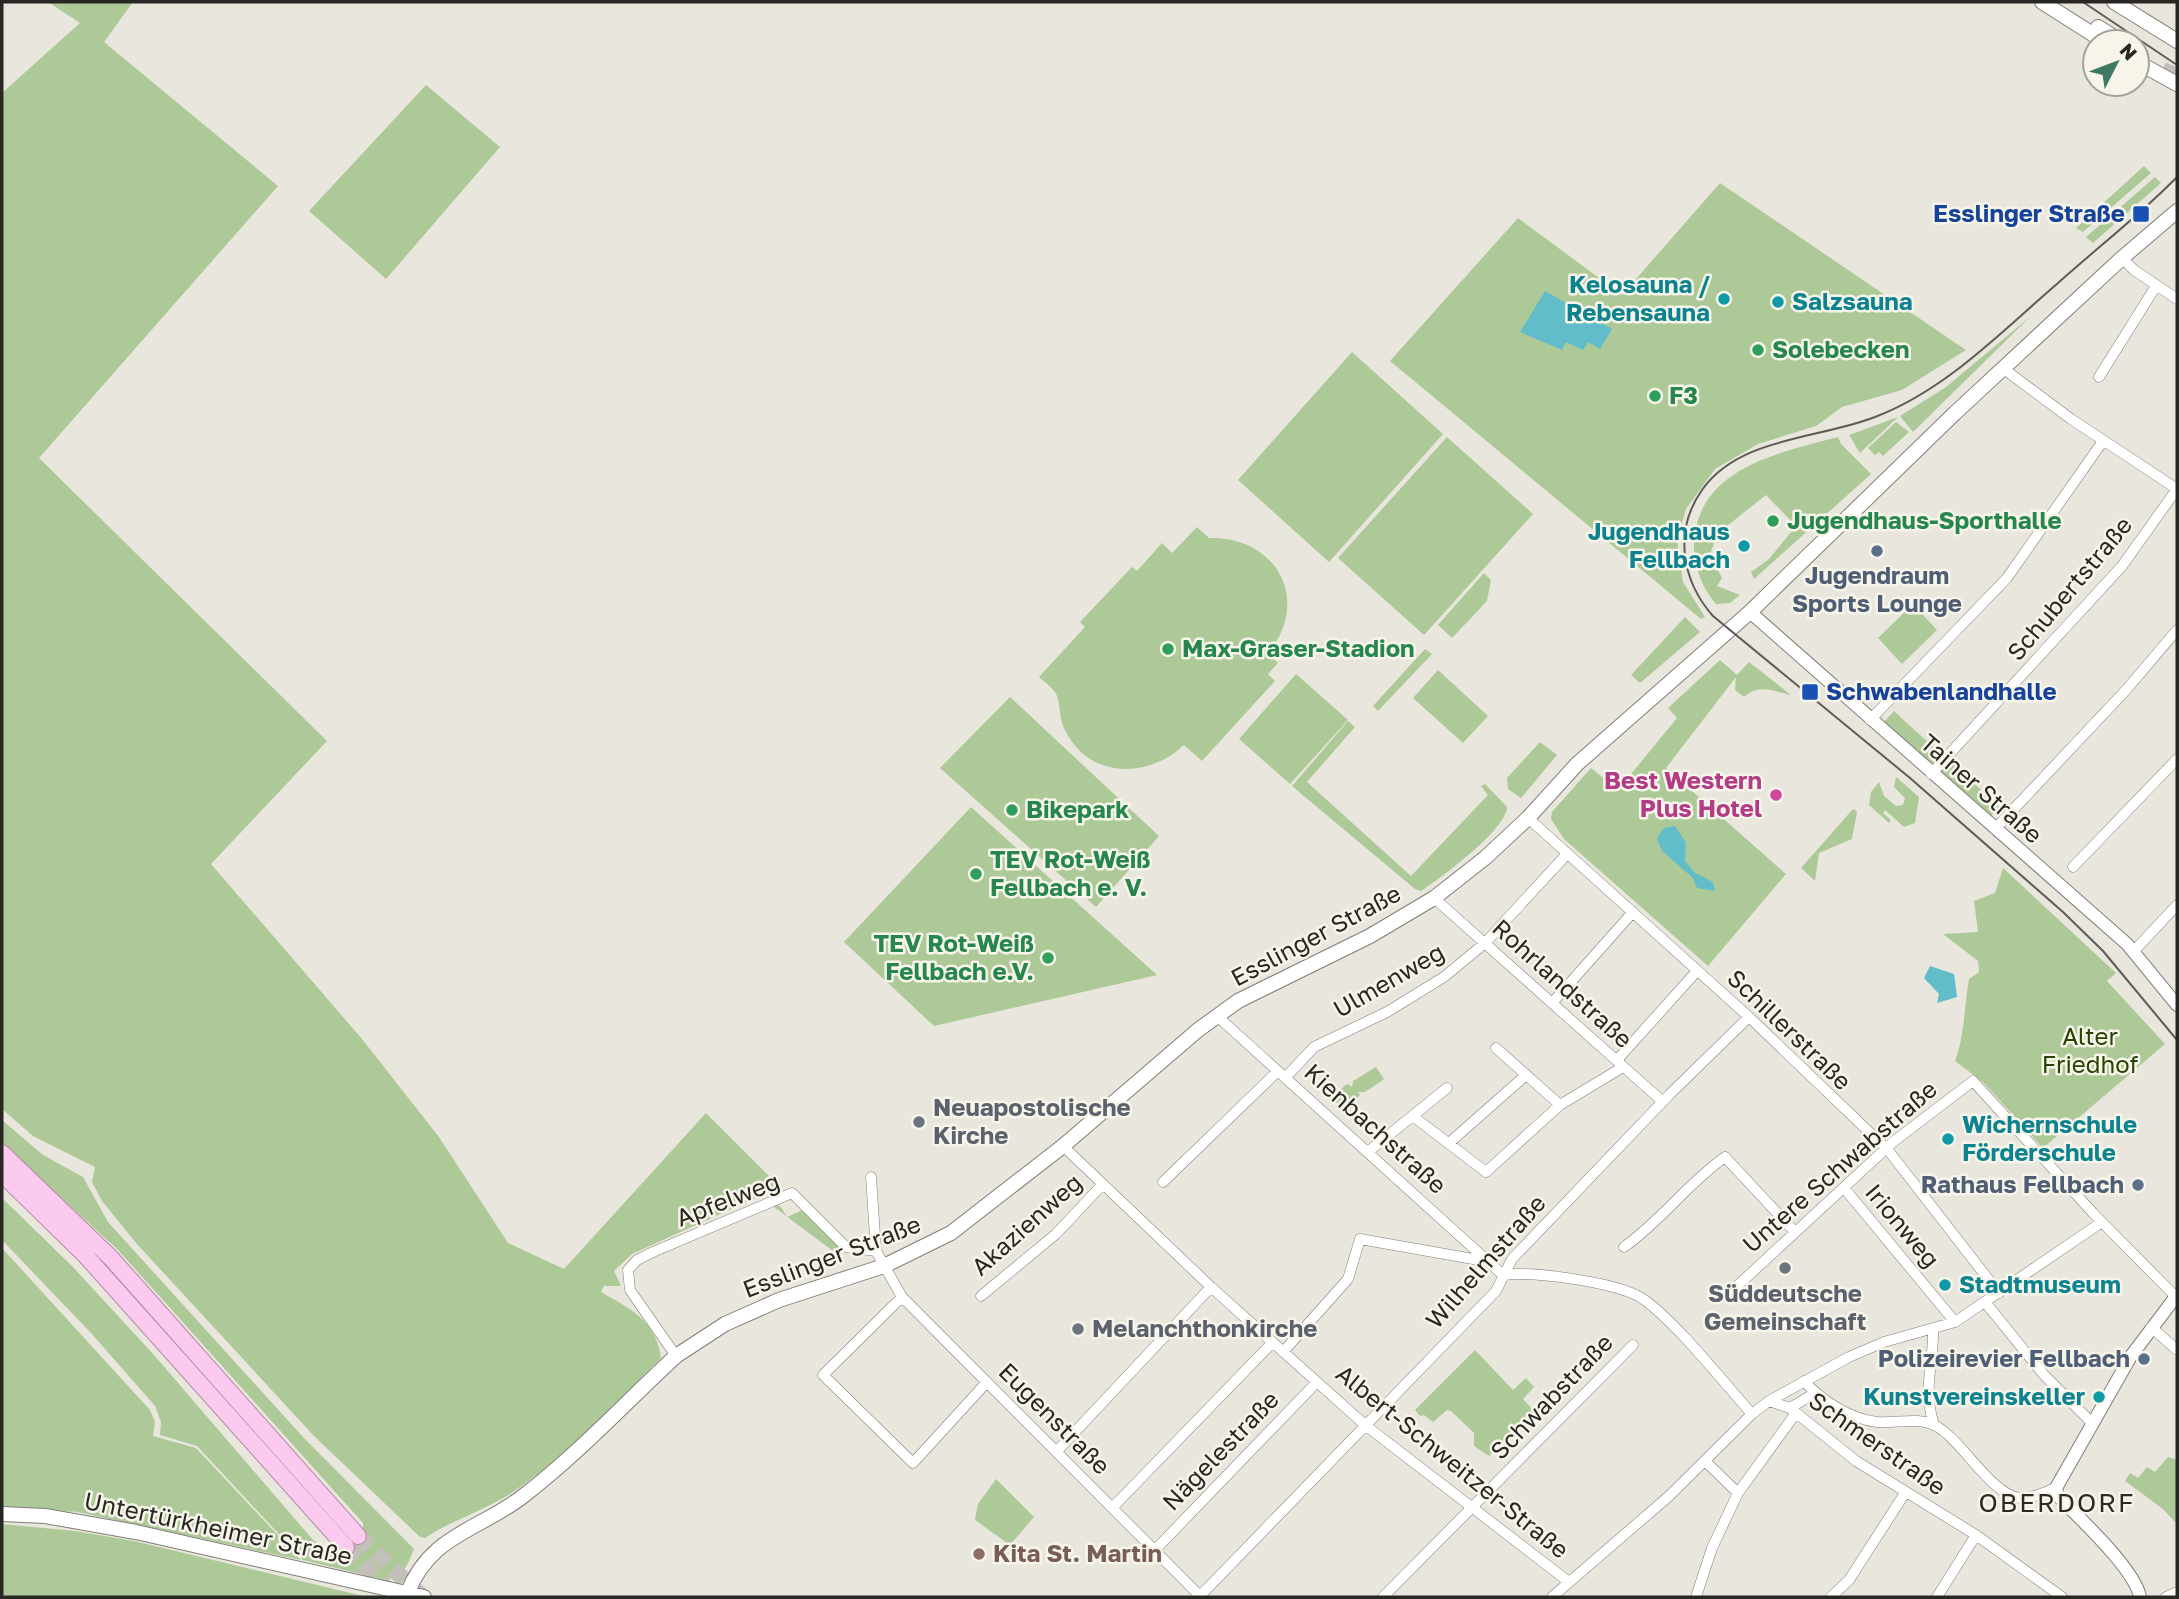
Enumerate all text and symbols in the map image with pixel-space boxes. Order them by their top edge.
north arrow [2081,28,2151,98]
text: N [2116,38,2142,64]
place label: Esslinger Straße [1933,198,2125,227]
marker: Esslinger Straße [2131,204,2151,224]
place label: Kelosauna / Rebensauna [1566,269,1710,326]
place label: Salzsauna [1792,286,1913,315]
marker: Kelosauna / Rebensauna [1716,291,1732,307]
marker: Salzsauna [1770,294,1786,310]
place label: Solebecken [1772,334,1909,363]
marker: Solebecken [1750,342,1766,358]
place label: F3 [1669,380,1698,409]
marker: F3 [1647,388,1663,404]
place label: Jugendhaus-Sporthalle [1787,505,2062,534]
street label: Schubertstraße [2000,510,2137,666]
marker: Jugendhaus-Sporthalle [1765,513,1781,529]
place label: Jugendhaus Fellbach [1588,516,1730,573]
marker: Jugendhaus Fellbach [1736,538,1752,554]
marker: Jugendraum Sports Lounge [1869,543,1885,559]
place label: Jugendraum Sports Lounge [1792,560,1962,617]
place label: Max-Graser-Stadion [1182,633,1415,662]
marker: Max-Graser-Stadion [1160,641,1176,657]
place label: Schwabenlandhalle [1826,676,2057,705]
marker: Schwabenlandhalle [1800,682,1820,702]
street label: Tainer Straße [1915,727,2049,849]
place label: Best Western Plus Hotel [1604,765,1762,822]
marker: Best Western Plus Hotel [1768,787,1784,803]
place label: Bikepark [1026,794,1129,823]
marker: Bikepark [1004,802,1020,818]
place label: TEV Rot-Weiß Fellbach e. V. [990,844,1151,901]
marker: TEV Rot-Weiß Fellbach e. V. [968,866,984,882]
street label: Esslinger Straße [1225,878,1405,992]
street label: Rohrlandstraße [1487,912,1639,1053]
place label: TEV Rot-Weiß Fellbach e.V. [873,928,1034,985]
street label: Ulmenweg [1328,936,1449,1023]
marker: TEV Rot-Weiß Fellbach e.V. [1040,950,1056,966]
street label: Schillerstraße [1722,963,1858,1095]
park label: Alter Friedhof [2042,1021,2138,1078]
street label: Kienbachstraße [1299,1057,1453,1199]
street label: Untere Schwabstraße [1736,1074,1942,1258]
place label: Neuapostolische Kirche [933,1092,1131,1149]
place label: Wichernschule Förderschule [1962,1109,2137,1166]
marker: Neuapostolische Kirche [911,1114,927,1130]
marker: Wichernschule Förderschule [1940,1131,1956,1147]
street label: Apfelweg [672,1166,783,1232]
street label: Akazienweg [965,1167,1087,1281]
place label: Rathaus Fellbach [1921,1169,2124,1198]
street label: Irionweg [1860,1177,1946,1273]
marker: Rathaus Fellbach [2130,1177,2146,1193]
street label: Wilhelmstraße [1419,1188,1551,1334]
street label: Esslinger Straße [739,1208,924,1303]
marker: Süddeutsche Gemeinschaft [1777,1260,1793,1276]
place label: Stadtmuseum [1959,1269,2121,1298]
marker: Stadtmuseum [1937,1277,1953,1293]
place label: Süddeutsche Gemeinschaft [1704,1278,1866,1335]
place label: Melanchthonkirche [1092,1313,1317,1342]
marker: Melanchthonkirche [1070,1321,1086,1337]
street label: Schwabstraße [1484,1327,1618,1465]
place label: Polizeirevier Fellbach [1878,1343,2130,1372]
marker: Polizeirevier Fellbach [2136,1351,2152,1367]
street label: Eugenstraße [993,1356,1117,1480]
street label: Albert-Schweitzer-Straße [1331,1358,1575,1564]
place label: Kunstvereinskeller [1863,1381,2085,1410]
street label: Nägelestraße [1156,1384,1284,1516]
street label: Schmerstraße [1804,1385,1952,1501]
marker: Kunstvereinskeller [2091,1389,2107,1405]
street label: Untertürkheimer Straße [82,1485,355,1570]
district label: OBERDORF [1979,1487,2135,1518]
place label: Kita St. Martin [993,1538,1162,1567]
marker: Kita St. Martin [971,1546,987,1562]

